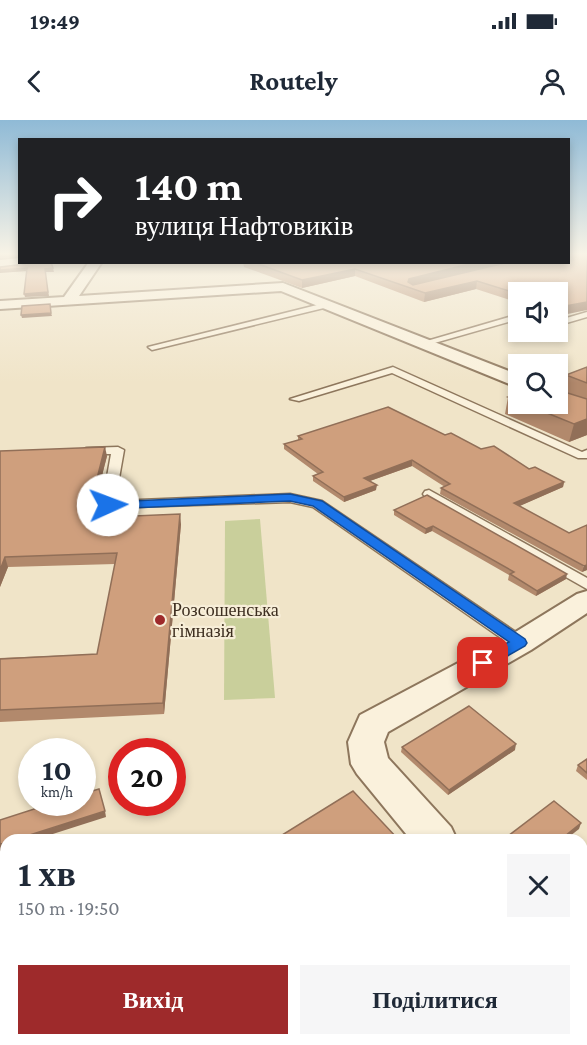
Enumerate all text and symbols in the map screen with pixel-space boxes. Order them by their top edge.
text: 19:49 [30,9,80,34]
icon: back [18,65,51,98]
icon: person [536,65,569,98]
text: Routely [249,66,338,96]
icon: right [36,162,114,240]
text: 140 m [135,162,243,209]
text: вулиця Нафтовиків [135,211,353,241]
map controls [508,282,568,414]
button: sound [508,282,568,342]
button: search [508,354,568,414]
position arrow [76,473,140,537]
place label: Розсошенська гімназія [172,600,279,641]
marker: Розсошенська гімназія [153,613,167,627]
pin [457,637,508,688]
icon: arrive [466,646,499,679]
speed limit sign: 20 [108,738,186,816]
text: 10 [42,753,72,786]
text: km/h [41,784,73,800]
text: 1 хв [18,854,76,894]
button: close [507,854,570,917]
text: 150 m · 19:50 [18,897,120,919]
button: Вихід [18,965,288,1034]
button: Поділитися [300,965,570,1034]

